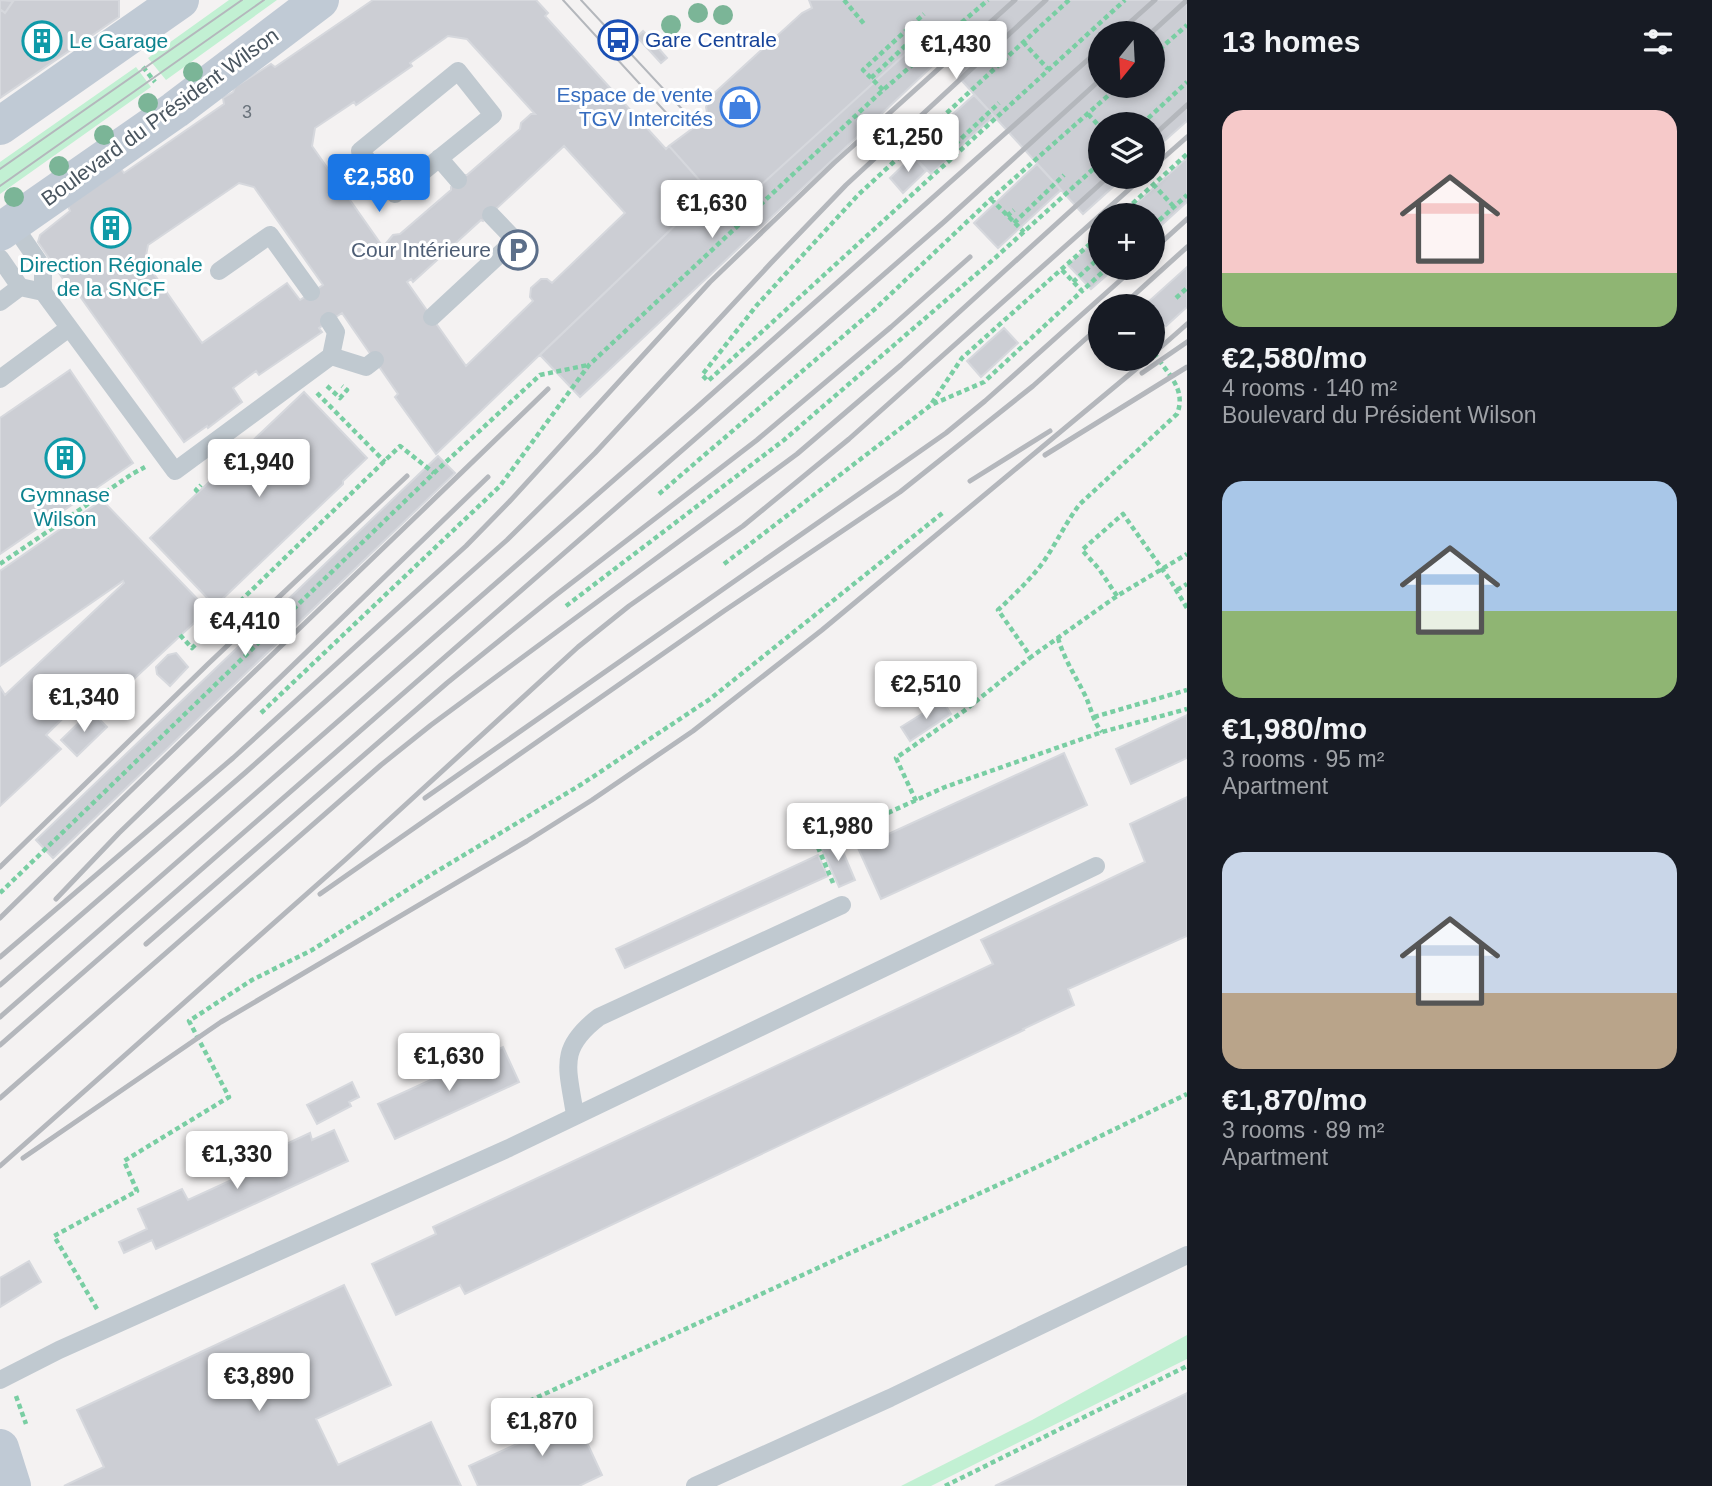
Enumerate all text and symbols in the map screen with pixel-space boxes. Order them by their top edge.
bus stop icon: Gare Centrale [597,19,639,61]
building icon: Le Garage [21,20,63,62]
north arrow [1088,21,1166,98]
map controls [1088,21,1165,371]
pin: €1,430 [899,22,1013,81]
street label: Boulevard du Président Wilson [37,23,283,210]
icon: filters [1639,23,1677,61]
text: 13 homes [1222,25,1360,58]
place label: Gare Centrale [645,28,777,51]
place label: Le Garage [69,29,168,52]
text: €1,430 [921,31,991,57]
place label: Espace de vente TGV Intercités [557,83,713,130]
shop icon: Espace de vente TGV Intercités [719,86,761,128]
house number: 3 [242,102,252,122]
button: layers [1088,112,1165,189]
pin: €1,250 [851,114,965,174]
text: €1,250 [873,124,943,150]
pin: €2,580 [322,154,436,214]
icon: home [1387,156,1513,282]
text: €2,580 [344,164,414,190]
pin: €1,630 [655,180,769,240]
text: €1,630 [677,190,747,216]
button: + [1088,203,1165,280]
building icon: Direction Régionale de la SNCF [90,207,132,249]
parking icon: Cour Intérieure [497,229,539,271]
place label: Cour Intérieure [351,238,491,261]
place label: Direction Régionale de la SNCF [19,253,203,300]
button: − [1088,294,1165,371]
text: €2,580/mo [1222,341,1367,374]
text: 4 rooms · 140 m² [1222,375,1397,401]
text: Boulevard du Président Wilson [1222,402,1537,428]
building icon: Gymnase Wilson [44,437,86,479]
pin: €1,940 [202,440,316,499]
text: €1,940 [224,449,294,475]
place label: Gymnase Wilson [20,483,110,530]
icon: home [1387,527,1513,653]
pin: €4,410 [188,598,302,658]
text: €4,410 [210,608,280,634]
pin: €2,510 [869,662,983,721]
text: €2,510 [891,671,961,697]
pin: €1,340 [27,674,141,734]
text: €1,340 [49,684,119,710]
text: €1,980/mo [1222,712,1367,745]
text: 3 rooms · 95 m² [1222,746,1384,772]
text: Apartment [1222,773,1328,799]
pin: €1,980 [781,804,895,863]
text: €1,980 [803,813,873,839]
icon: home [1387,898,1513,1024]
pin: €1,630 [392,1034,506,1093]
text: €1,630 [414,1043,484,1069]
text: €1,870/mo [1222,1083,1367,1116]
text: 3 rooms · 89 m² [1222,1117,1384,1143]
pin: €1,330 [180,1132,294,1191]
text: €1,330 [202,1141,272,1167]
text: Apartment [1222,1144,1328,1170]
pin: €3,890 [202,1354,316,1413]
text: €3,890 [224,1363,294,1389]
pin: €1,870 [485,1398,599,1458]
text: €1,870 [507,1408,577,1434]

